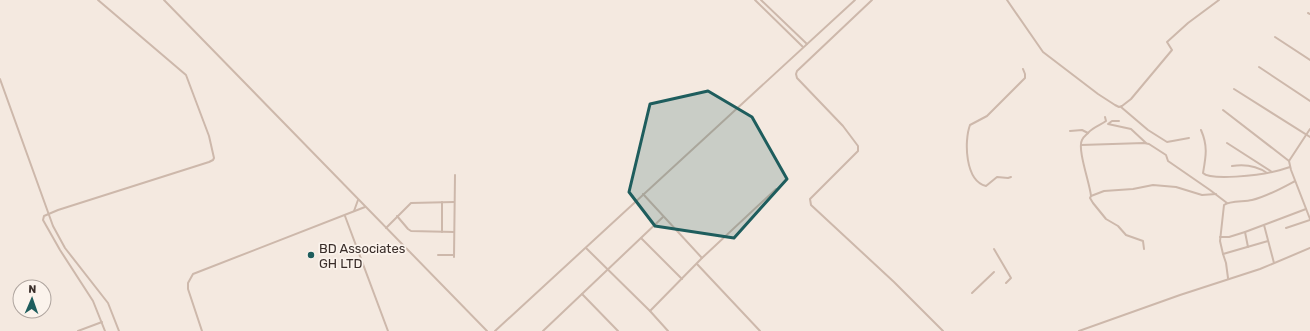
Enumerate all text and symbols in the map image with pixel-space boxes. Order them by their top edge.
place label: BD Associates GH LTD [319,241,406,271]
marker: BD Associates GH LTD [306,250,316,260]
north arrow [12,279,52,319]
text: N [28,283,37,296]

